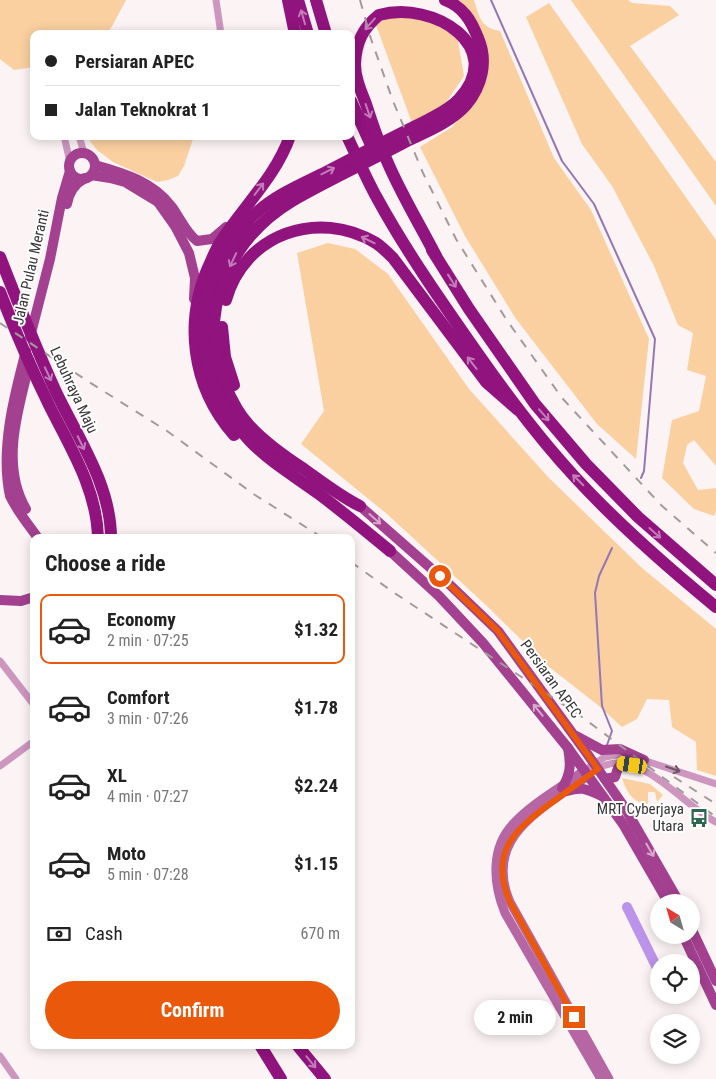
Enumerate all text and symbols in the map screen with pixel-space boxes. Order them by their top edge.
one-way arrow [297,9,307,25]
one-way arrow [364,18,376,30]
text: Persiaran APEC [75,50,194,73]
text: Jalan Teknokrat 1 [75,98,211,121]
one-way arrow [364,103,373,118]
one-way arrow [320,166,335,175]
one-way arrow [254,182,264,196]
street label: Jalan Pulau Meranti [9,208,53,326]
one-way arrow [361,234,376,244]
one-way arrow [228,252,237,267]
one-way arrow [446,274,457,288]
street label: Lebuhraya Maju [46,344,102,436]
one-way arrow [466,357,477,370]
one-way arrow [44,366,53,381]
one-way arrow [538,408,549,421]
one-way arrow [77,435,86,450]
one-way arrow [572,474,584,486]
one-way arrow [368,514,381,525]
one-way arrow [649,527,662,539]
text: Choose a ride [45,551,166,576]
route start [429,565,451,587]
icon: car [47,607,92,652]
text: Economy [107,608,176,631]
text: $1.32 [294,618,338,641]
text: 2 min · 07:25 [107,631,189,650]
street label: Persiaran APEC [517,636,585,722]
icon: car [47,685,92,730]
text: Comfort [107,686,170,709]
text: $1.78 [294,696,338,719]
one-way arrow [532,704,543,717]
text: 3 min · 07:26 [107,709,189,728]
car [616,755,647,775]
icon: car [47,763,92,808]
text: XL [107,764,127,787]
one-way arrow [665,765,681,775]
text: $2.24 [294,774,338,797]
text: 4 min · 07:27 [107,787,189,806]
place label: MRT Cyberjaya Utara [597,800,684,835]
bus stop icon: MRT Cyberjaya Utara [688,807,710,829]
icon: car [47,841,92,886]
text: Moto [107,842,146,865]
one-way arrow [645,843,655,857]
text: $1.15 [294,852,338,875]
text: 5 min · 07:28 [107,865,189,884]
north arrow [650,894,700,944]
map controls [650,894,700,1064]
icon: cash [45,920,73,948]
text: Cash [85,922,123,945]
text: 670 m [301,924,340,943]
button: locate [650,954,700,1004]
button: Confirm [45,981,340,1039]
callout: 2 min [474,1000,556,1034]
route end [563,1006,585,1028]
text: 2 min [497,1008,533,1027]
button: layers [650,1014,700,1064]
one-way arrow [306,1055,317,1068]

